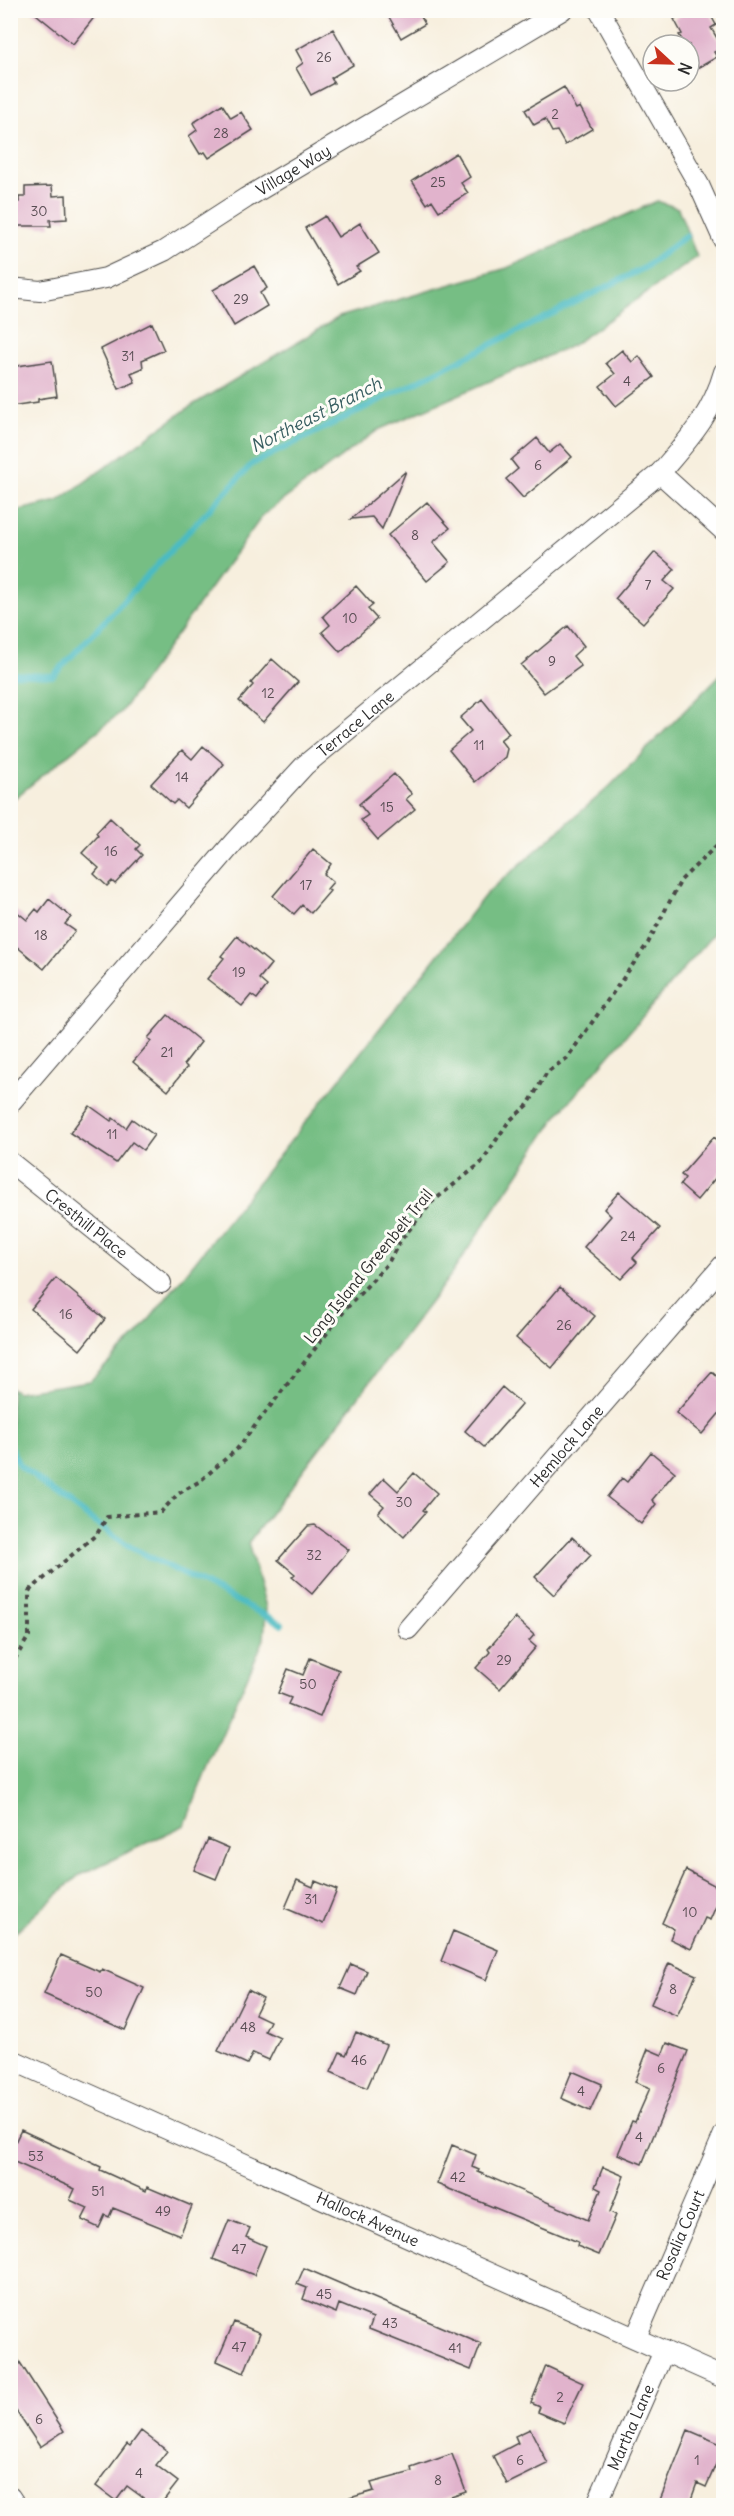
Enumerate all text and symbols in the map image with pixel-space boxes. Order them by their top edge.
north arrow [641,33,701,93]
house number: 26 [316,48,332,66]
text: N [674,60,696,77]
house number: 2 [551,105,559,123]
house number: 28 [213,124,229,142]
street label: Village Way [252,140,334,200]
house number: 25 [430,173,446,191]
house number: 30 [30,202,48,220]
house number: 29 [233,290,249,308]
house number: 31 [121,347,135,365]
water label: Northeast Branch [246,371,386,457]
house number: 4 [623,372,631,390]
house number: 6 [534,456,542,474]
house number: 8 [411,526,419,544]
house number: 7 [645,576,652,594]
house number: 10 [343,609,357,627]
house number: 9 [548,652,556,670]
house number: 12 [261,684,275,702]
street label: Terrace Lane [313,686,398,761]
house number: 11 [473,736,485,754]
house number: 14 [175,768,189,786]
house number: 15 [380,798,394,816]
house number: 16 [104,842,118,860]
house number: 17 [300,876,312,894]
house number: 18 [34,926,48,944]
house number: 19 [232,963,246,981]
house number: 21 [160,1043,174,1061]
house number: 11 [106,1125,118,1143]
street label: Cresthill Place [41,1184,132,1262]
street label: Long Island Greenbelt Trail [299,1185,437,1347]
house number: 24 [620,1227,636,1245]
house number: 16 [59,1305,73,1323]
house number: 26 [556,1316,572,1334]
street label: Hemlock Lane [525,1401,607,1491]
house number: 30 [395,1493,413,1511]
house number: 32 [306,1546,322,1564]
house number: 29 [496,1651,512,1669]
house number: 50 [299,1675,317,1693]
house number: 31 [304,1890,318,1908]
house number: 10 [683,1903,697,1921]
house number: 8 [669,1980,677,1998]
house number: 50 [85,1983,103,2001]
house number: 48 [240,2018,256,2036]
house number: 46 [351,2051,367,2069]
house number: 6 [657,2059,665,2077]
house number: 4 [577,2082,585,2100]
house number: 4 [635,2128,643,2146]
house number: 53 [28,2147,44,2165]
house number: 42 [450,2168,466,2186]
house number: 51 [91,2182,105,2200]
street label: Rosalia Court [652,2186,709,2283]
street label: Hallock Avenue [313,2187,422,2251]
house number: 49 [155,2202,171,2220]
house number: 47 [232,2240,247,2258]
house number: 45 [316,2285,332,2303]
house number: 43 [382,2314,398,2332]
house number: 47 [232,2338,247,2356]
house number: 41 [448,2339,462,2357]
street label: Martha Lane [603,2381,658,2473]
house number: 2 [556,2388,564,2406]
house number: 6 [35,2410,43,2428]
house number: 6 [516,2451,524,2469]
house number: 1 [694,2451,700,2469]
house number: 4 [135,2464,143,2482]
house number: 8 [434,2471,442,2489]

